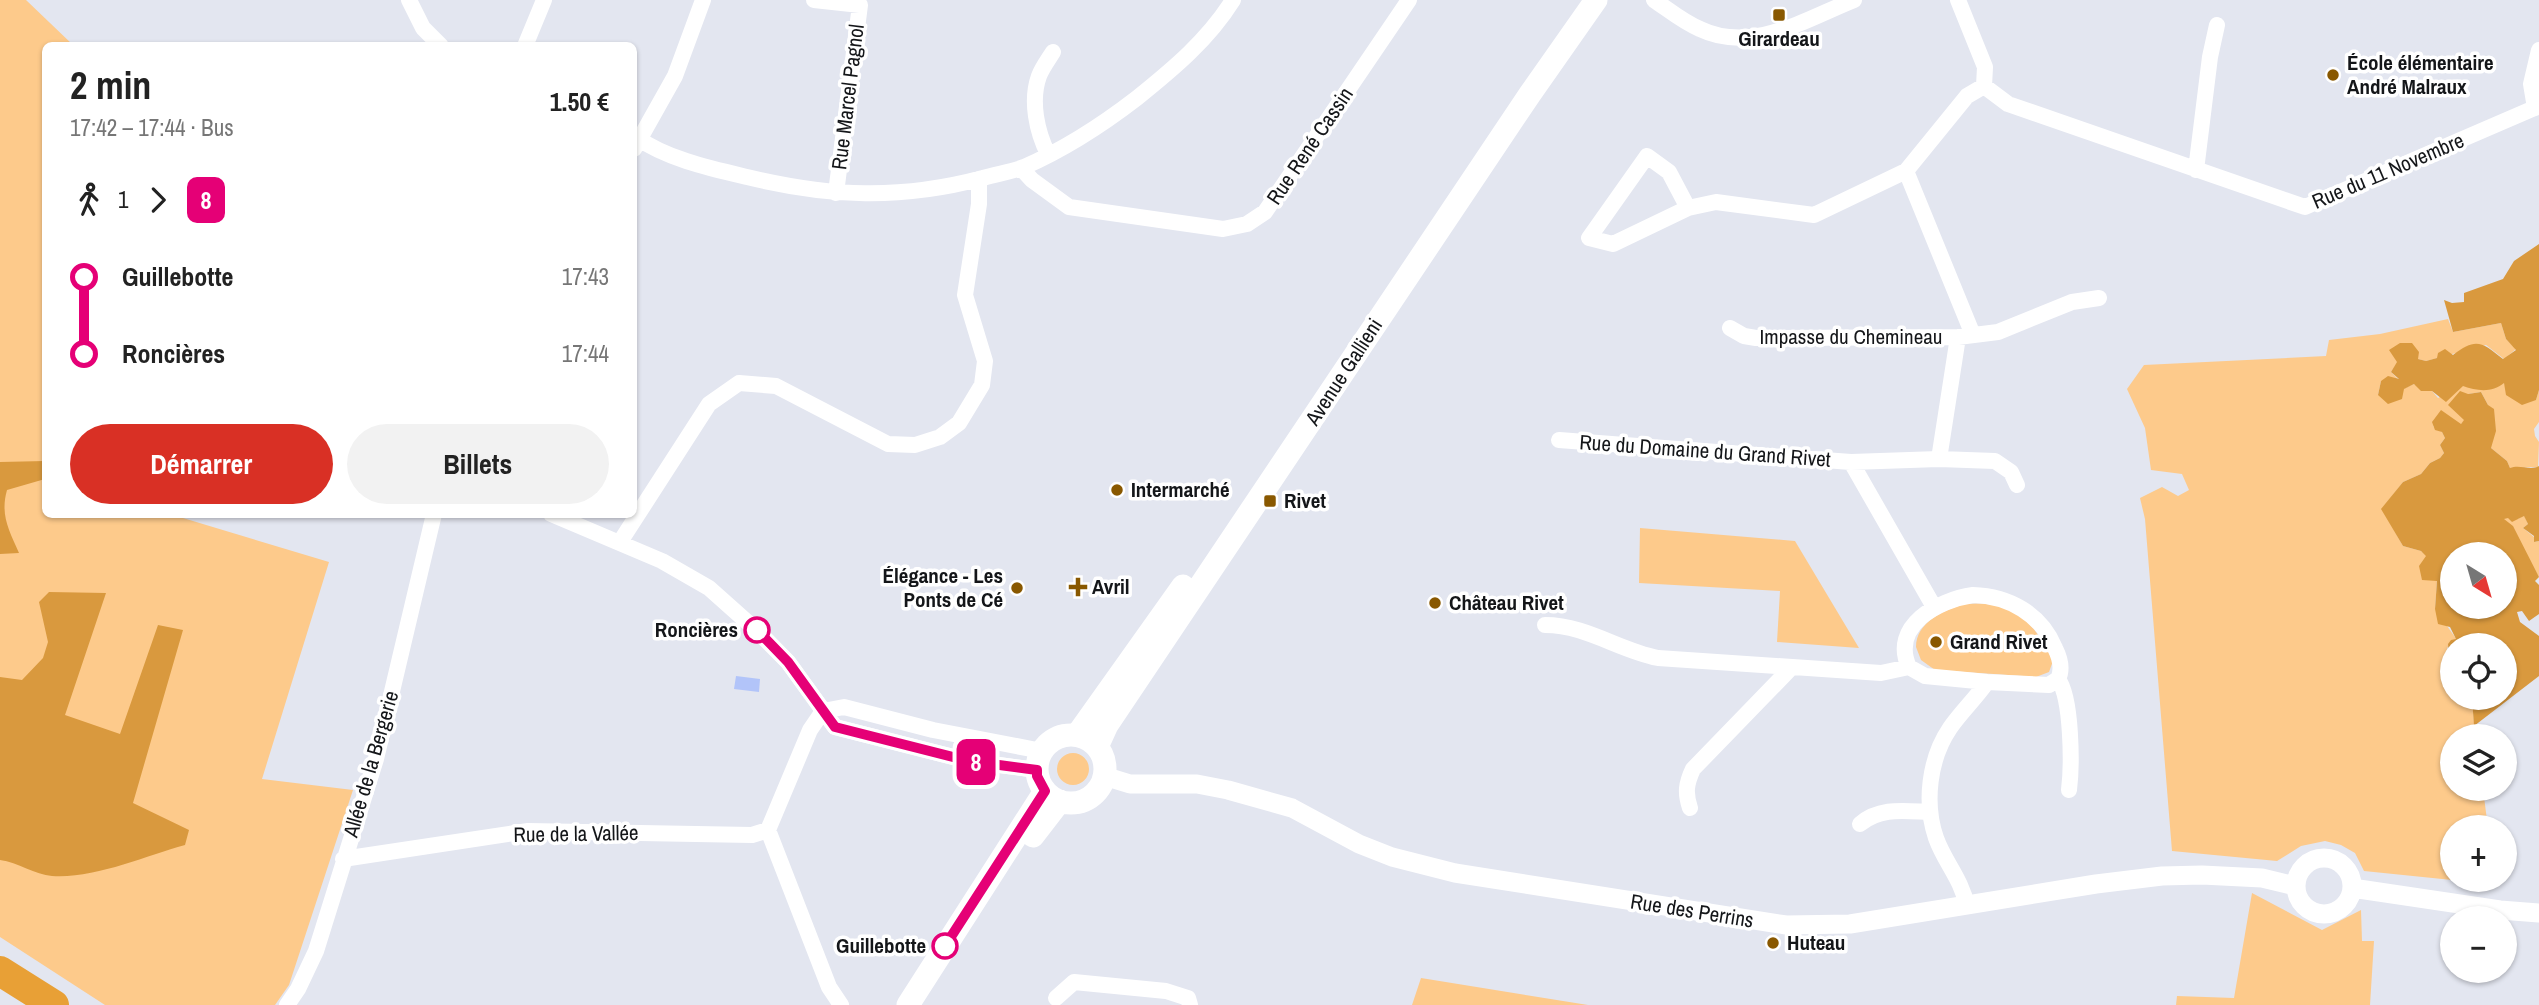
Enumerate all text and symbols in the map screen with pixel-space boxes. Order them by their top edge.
marker: Girardeau [1771,7,1787,23]
street label: Rue Marcel Pagnol [824,22,871,171]
place label: Girardeau [1738,24,1820,53]
place label: École élémentaire André Malraux [2347,48,2493,101]
text: 2 min [70,60,151,111]
marker: École élémentaire André Malraux [2325,67,2341,83]
street label: Rue René Cassin [1260,81,1360,210]
text: 1.50 € [550,84,609,119]
text: 17:42 – 17:44 · Bus [70,112,234,143]
street label: Rue du 11 Novembre [2307,125,2468,216]
icon: walk [70,181,108,219]
icon: forward [139,181,177,219]
text: 1 [118,184,129,215]
text: 8 [201,184,211,216]
text: Guillebotte [122,259,233,294]
text: 17:43 [562,261,609,292]
street label: Avenue Gallieni [1298,313,1389,432]
street label: Impasse du Chemineau [1760,322,1942,351]
text: Roncières [122,336,225,371]
text: 17:44 [562,338,609,369]
button: Démarrer [70,424,333,504]
button: Billets [347,424,609,504]
street label: Rue du Domaine du Grand Rivet [1578,427,1832,474]
place label: Intermarché [1131,475,1230,504]
marker: Intermarché [1109,482,1125,498]
place label: Rivet [1284,486,1326,515]
marker: Rivet [1262,493,1278,509]
north arrow [2440,542,2516,620]
map controls [2440,542,2517,983]
place label: Élégance - Les Ponts de Cé [882,561,1003,614]
place label: Avril [1092,572,1130,601]
marker: Avril [1070,579,1086,595]
marker: Élégance - Les Ponts de Cé [1009,580,1025,596]
place label: Château Rivet [1449,588,1564,617]
marker: Château Rivet [1427,595,1443,611]
place label: Roncières [655,615,738,644]
marker: Roncières [744,617,770,643]
place label: Grand Rivet [1950,627,2048,656]
button: locate [2440,633,2517,710]
marker: Grand Rivet [1928,634,1944,650]
street label: Allée de la Bergerie [335,687,405,842]
button: layers [2440,724,2517,801]
line badge: 8 [953,739,999,785]
text: 8 [971,746,981,778]
button: + [2440,815,2517,892]
street label: Rue de la Vallée [513,818,639,849]
street label: Rue des Perrins [1628,886,1756,935]
button: − [2440,906,2517,983]
place label: Huteau [1787,928,1845,957]
place label: Guillebotte [836,931,926,960]
marker: Guillebotte [932,933,958,959]
marker: Huteau [1765,935,1781,951]

